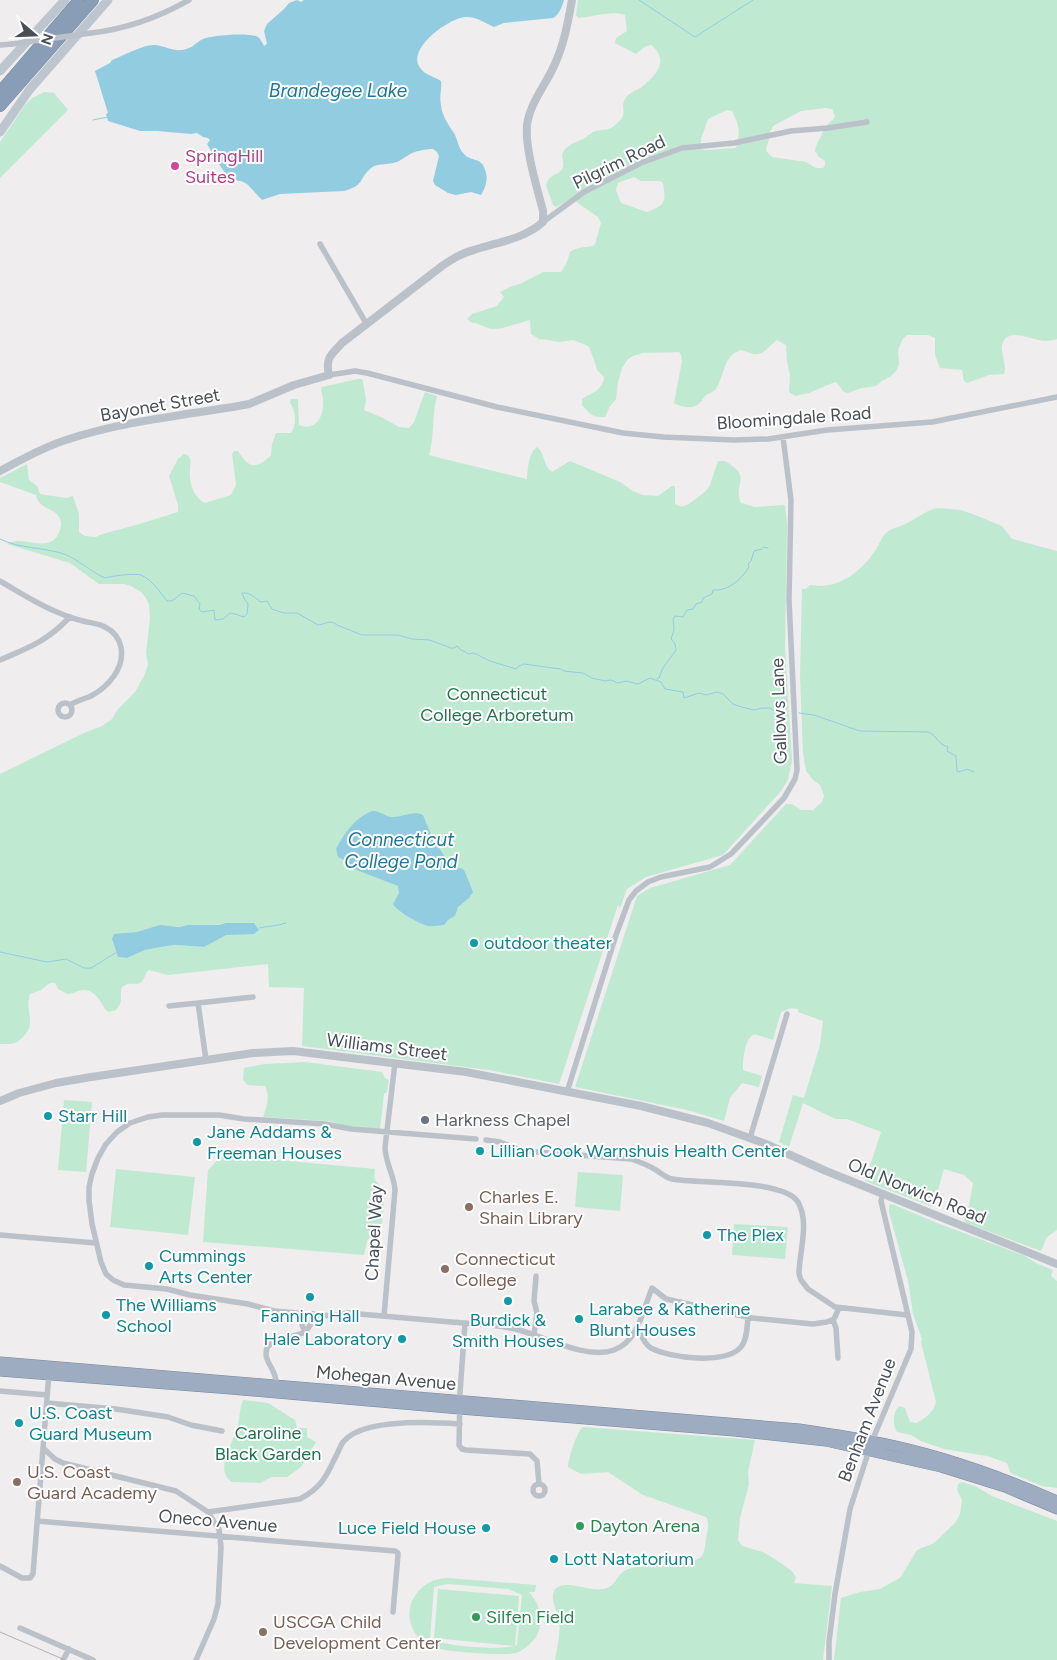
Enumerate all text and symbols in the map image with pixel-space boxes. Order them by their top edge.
north arrow [10,10,60,60]
text: N [37,31,57,47]
water label: Brandegee Lake [269,79,408,102]
street label: Pilgrim Road [569,130,669,194]
place label: SpringHill Suites [185,145,263,188]
marker: SpringHill Suites [169,160,181,172]
street label: Bayonet Street [98,384,222,426]
street label: Bloomingdale Road [716,402,872,434]
street label: Gallows Lane [766,657,792,765]
park label: Connecticut College Arboretum [420,683,574,726]
water label: Connecticut College Pond [344,828,459,873]
place label: outdoor theater [484,932,612,954]
marker: outdoor theater [468,937,480,949]
street label: Williams Street [325,1029,449,1065]
place label: Starr Hill [58,1105,127,1127]
place label: Harkness Chapel [435,1109,570,1131]
marker: Starr Hill [42,1110,54,1122]
marker: Harkness Chapel [419,1114,431,1126]
place label: Jane Addams & Freeman Houses [207,1121,342,1164]
marker: Jane Addams & Freeman Houses [191,1136,203,1148]
place label: Lillian Cook Warnshuis Health Center [490,1140,787,1162]
marker: Lillian Cook Warnshuis Health Center [474,1145,486,1157]
street label: Old Norwich Road [845,1153,989,1229]
street label: Chapel Way [360,1184,388,1282]
place label: Charles E. Shain Library [479,1186,583,1229]
marker: Charles E. Shain Library [463,1201,475,1213]
place label: The Plex [717,1224,784,1246]
marker: The Plex [701,1229,713,1241]
place label: Cummings Arts Center [159,1245,252,1288]
place label: Connecticut College [455,1248,556,1291]
marker: Cummings Arts Center [143,1260,155,1272]
marker: Connecticut College [439,1263,451,1275]
marker: Fanning Hall [304,1291,316,1303]
place label: The Williams School [116,1294,217,1337]
marker: Burdick & Smith Houses [502,1295,514,1307]
place label: Larabee & Katherine Blunt Houses [589,1298,750,1341]
place label: Fanning Hall [261,1305,359,1327]
marker: The Williams School [100,1309,112,1321]
place label: Burdick & Smith Houses [452,1309,564,1352]
marker: Larabee & Katherine Blunt Houses [573,1313,585,1325]
place label: Hale Laboratory [264,1328,393,1350]
marker: Hale Laboratory [396,1333,408,1345]
street label: Benham Avenue [833,1355,901,1485]
street label: Mohegan Avenue [315,1361,457,1395]
place label: U.S. Coast Guard Museum [29,1402,152,1445]
marker: U.S. Coast Guard Museum [13,1417,25,1429]
park label: Caroline Black Garden [215,1422,321,1465]
place label: U.S. Coast Guard Academy [27,1461,158,1504]
marker: U.S. Coast Guard Academy [11,1476,23,1488]
street label: Oneco Avenue [158,1505,279,1537]
place label: Dayton Arena [590,1515,700,1537]
place label: Luce Field House [338,1517,476,1539]
marker: Dayton Arena [574,1520,586,1532]
marker: Luce Field House [480,1522,492,1534]
place label: Lott Natatorium [564,1548,694,1570]
marker: Lott Natatorium [548,1553,560,1565]
place label: Silfen Field [486,1606,574,1628]
place label: USCGA Child Development Center [273,1611,441,1654]
marker: Silfen Field [470,1611,482,1623]
marker: USCGA Child Development Center [257,1626,269,1638]

